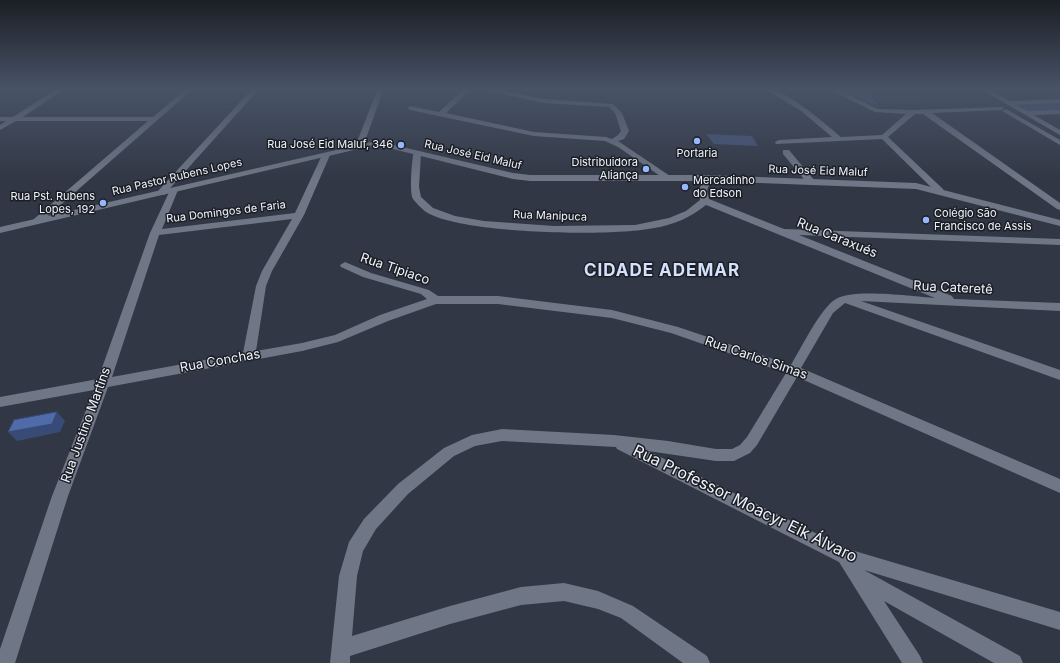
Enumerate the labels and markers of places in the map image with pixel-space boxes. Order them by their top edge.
marker: Portaria [692,136,702,146]
place label: Rua José Eid Maluf, 346 [267,138,393,152]
marker: Rua José Eid Maluf, 346 [396,140,406,150]
place label: Portaria [677,147,717,161]
place label: Distribuidora Aliança [571,156,638,182]
marker: Distribuidora Aliança [641,164,651,174]
place label: Mercadinho do Edson [693,174,755,200]
marker: Mercadinho do Edson [680,182,690,192]
place label: Rua Pst. Rubens Lopes, 192 [10,190,95,216]
marker: Rua Pst. Rubens Lopes, 192 [98,198,108,208]
place label: Colégio São Francisco de Assis [934,207,1032,233]
marker: Colégio São Francisco de Assis [921,215,931,225]

